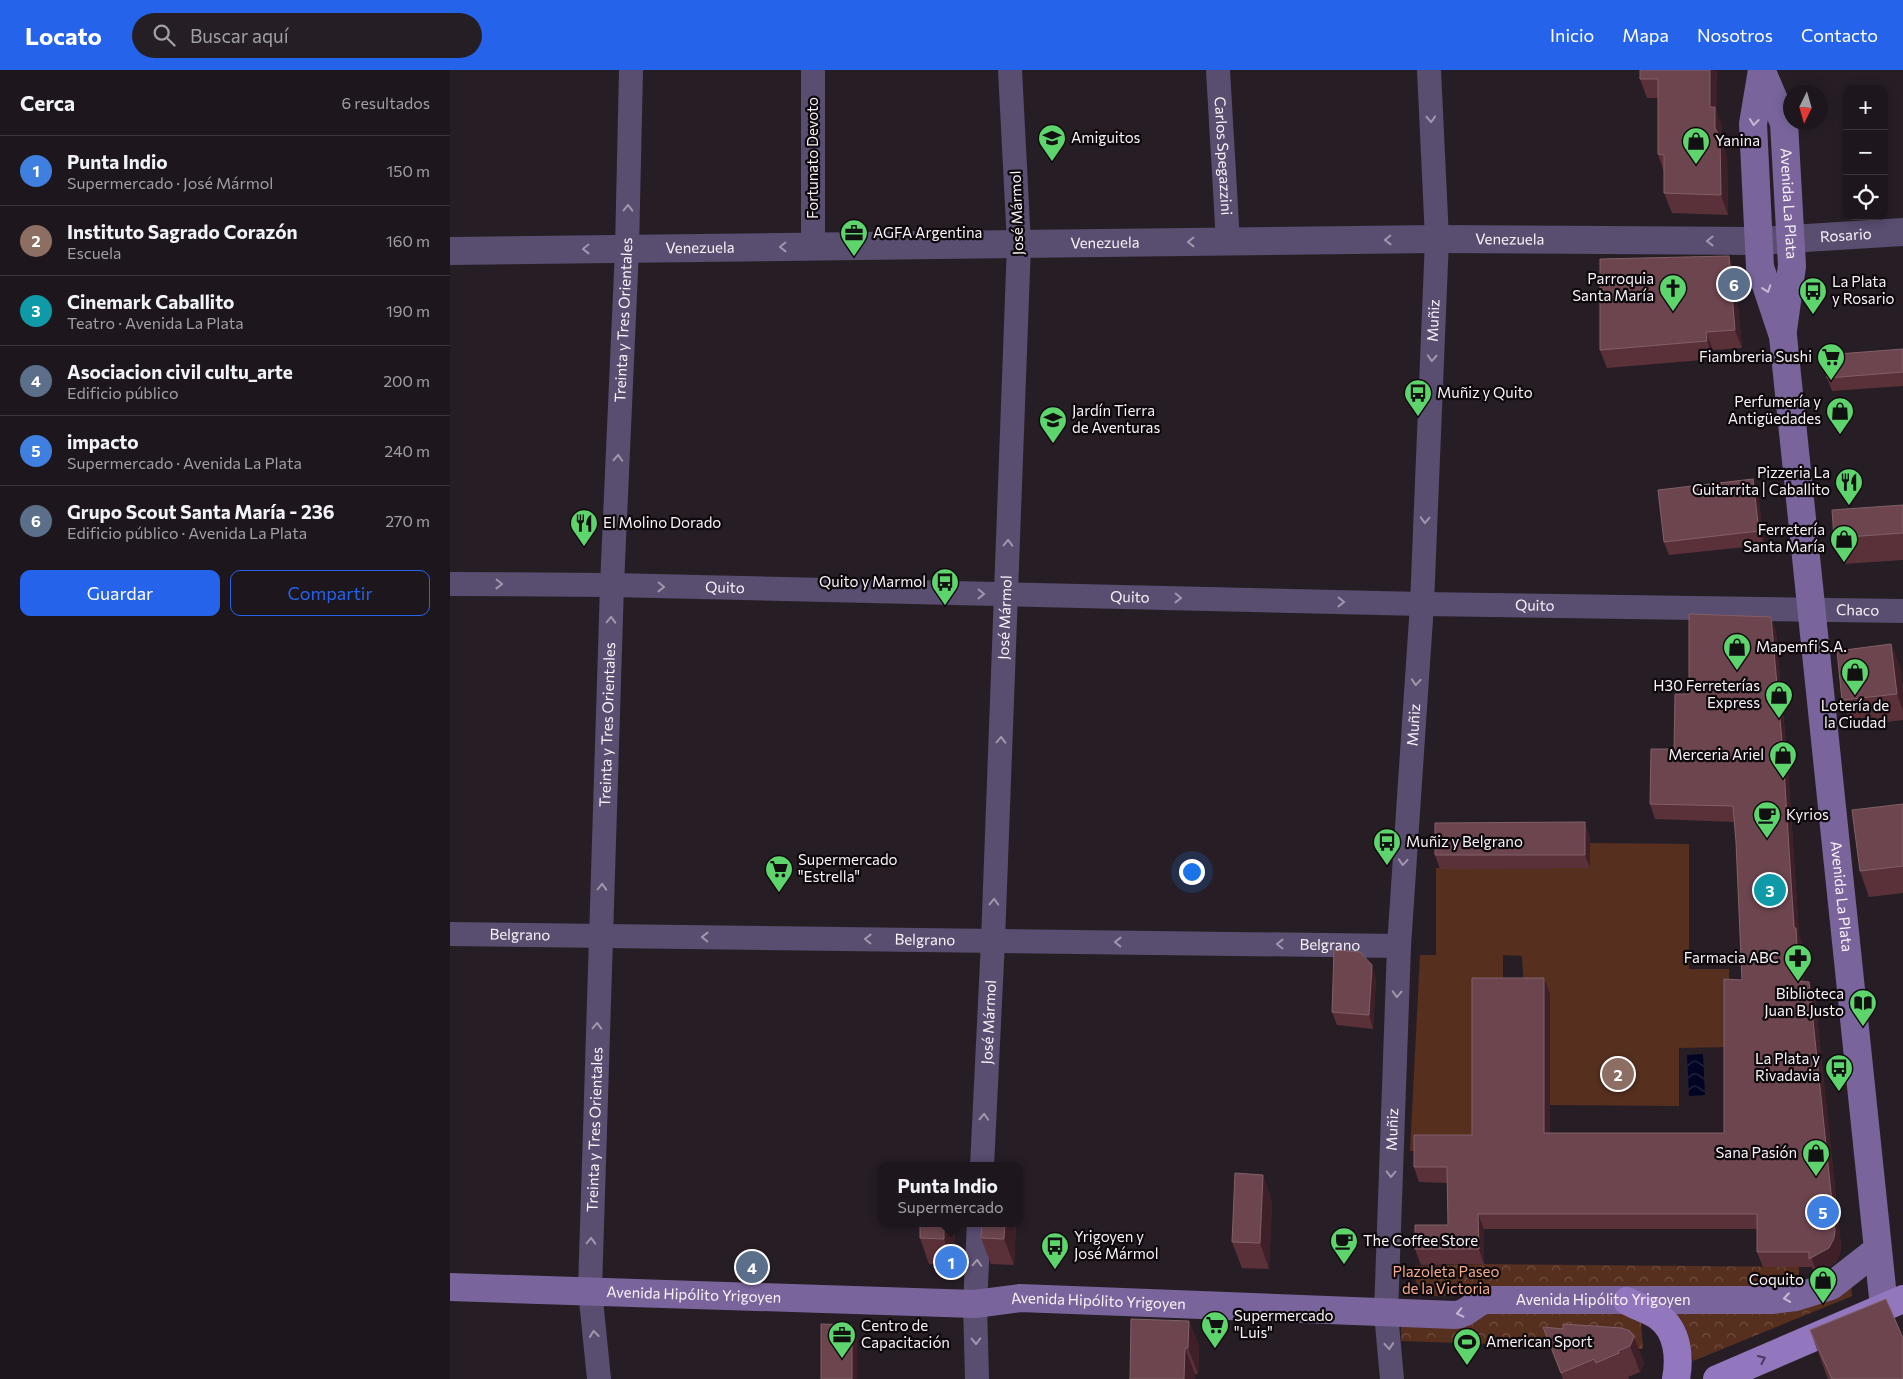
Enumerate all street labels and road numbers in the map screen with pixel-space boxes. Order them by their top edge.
street label: Carlos Spegazzini [1212,96,1236,216]
street label: Fortunato Devoto [803,97,821,219]
street label: Avenida La Plata [1777,147,1802,260]
street label: José Mármol [1006,170,1026,256]
street label: Rosario [1819,224,1872,245]
street label: Venezuela [1475,229,1545,248]
street label: Venezuela [1070,233,1140,251]
street label: Treinta y Tres Orientales [610,237,635,403]
street label: Venezuela [665,238,735,256]
street label: Muñiz [1423,299,1443,342]
street label: José Mármol [993,575,1015,660]
street label: Quito [705,577,745,596]
street label: Quito [1110,587,1150,606]
street label: Quito [1515,595,1555,614]
street label: Chaco [1836,600,1879,619]
street label: Treinta y Tres Orientales [595,642,618,807]
street label: Muñiz [1402,703,1423,747]
street label: Avenida La Plata [1828,840,1857,953]
street label: Belgrano [489,925,551,943]
street label: Belgrano [894,930,956,948]
street label: Belgrano [1299,935,1361,954]
street label: José Mármol [977,979,999,1065]
street label: Treinta y Tres Orientales [582,1047,606,1212]
street label: Muñiz [1382,1108,1401,1151]
street label: Avenida Hipólito Yrigoyen [606,1282,782,1306]
street label: Avenida Hipólito Yrigoyen [1010,1288,1186,1312]
street label: Avenida Hipólito Yrigoyen [1516,1290,1691,1308]

